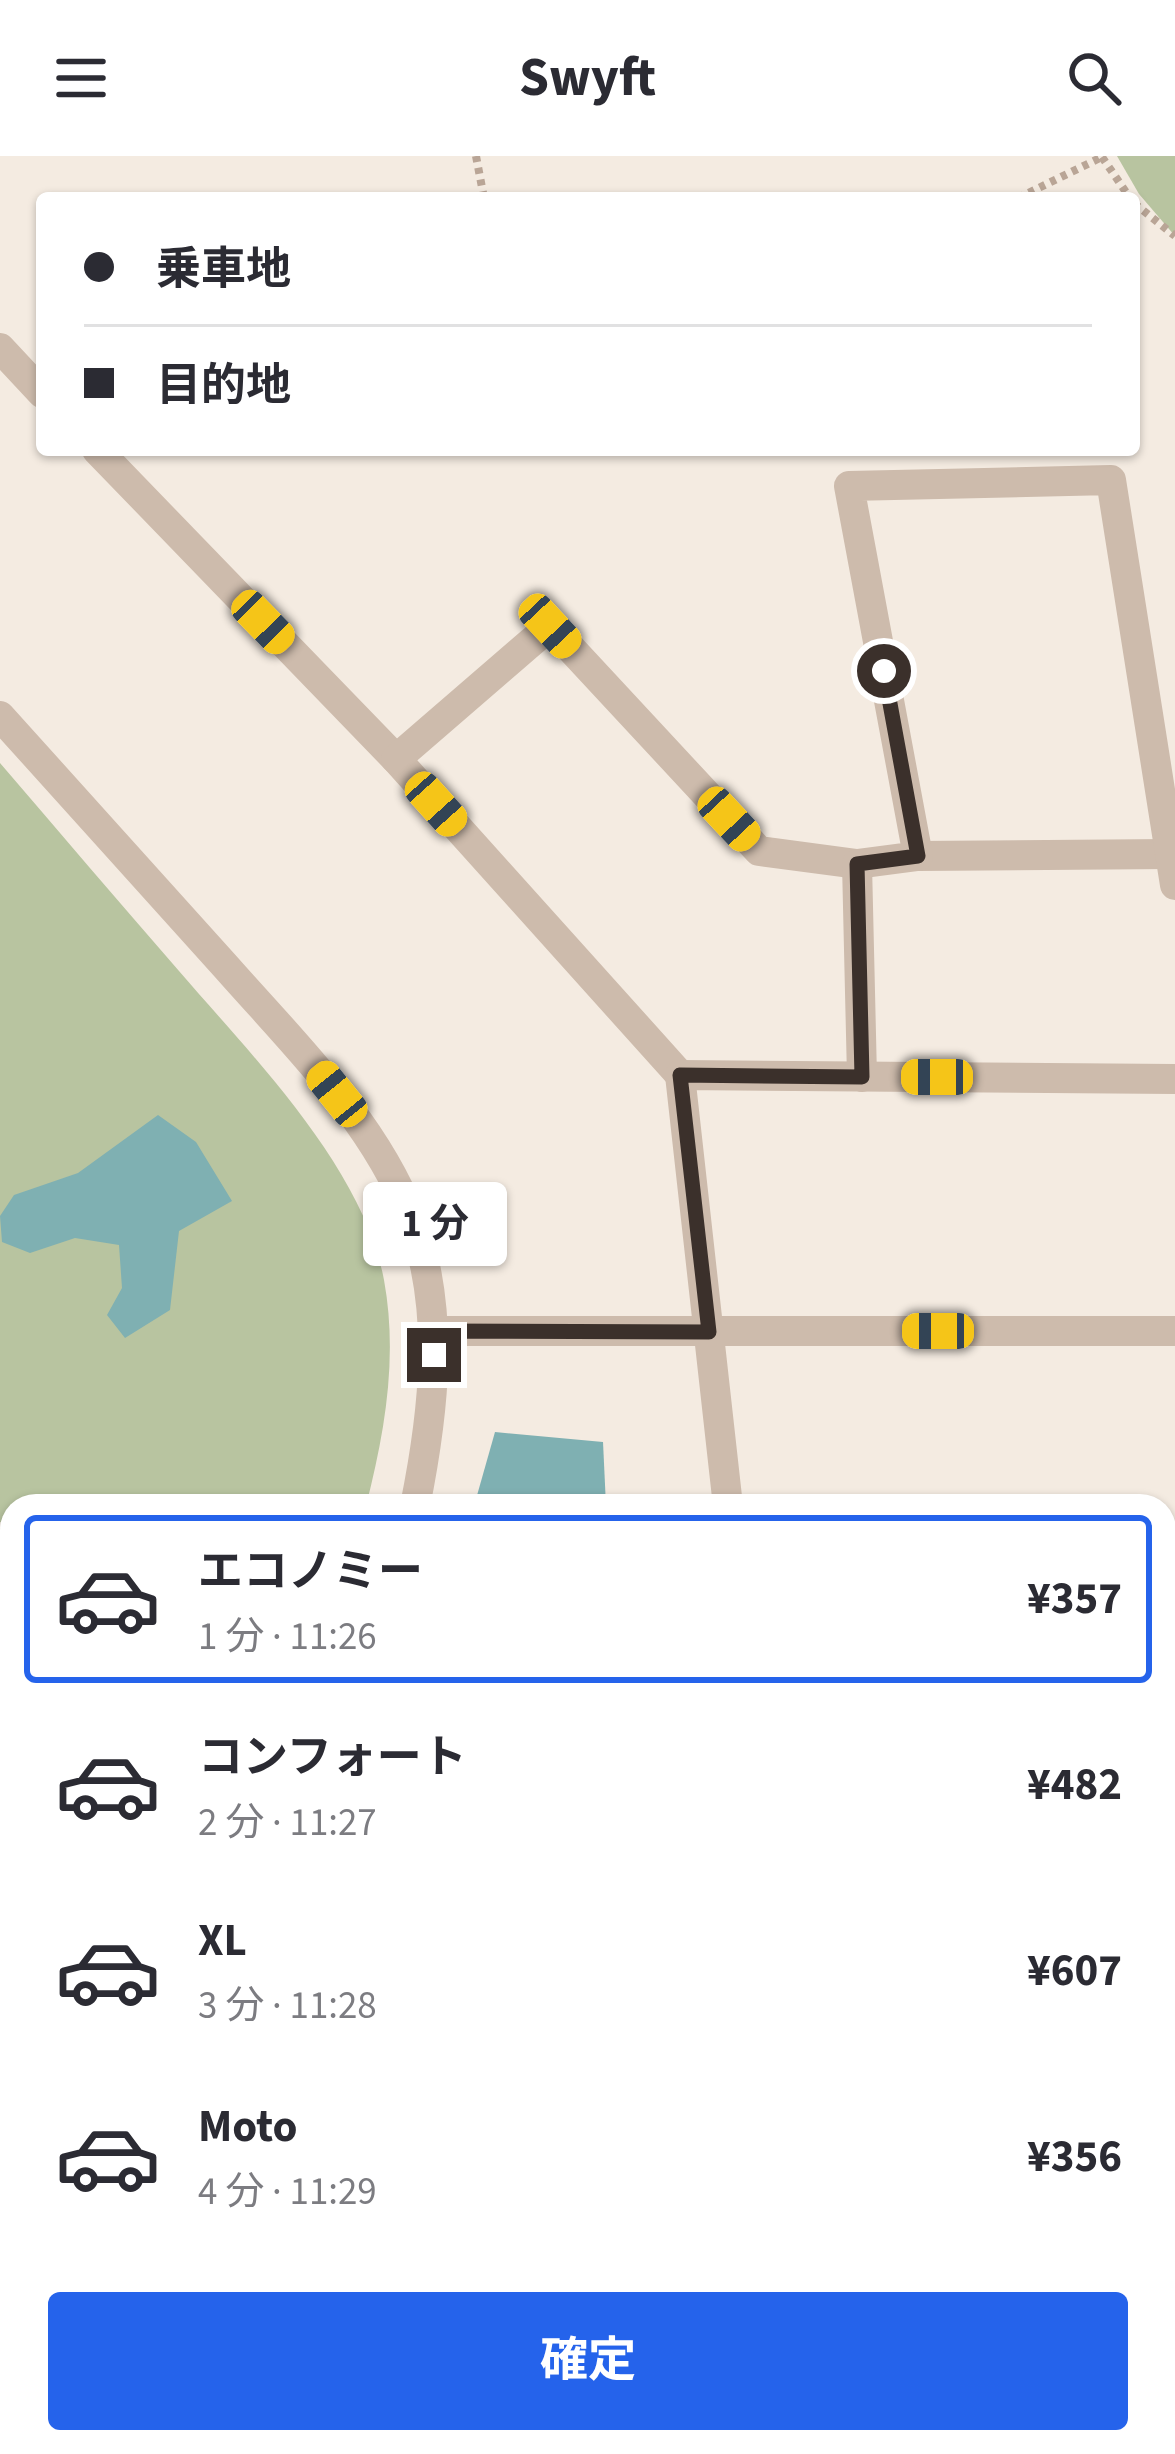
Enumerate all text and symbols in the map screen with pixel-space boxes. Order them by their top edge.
text: Swyft [519,40,656,117]
icon: menu [48,45,114,111]
icon: search [1061,45,1127,111]
text: 乗車地 [156,238,291,302]
text: 目的地 [156,354,291,418]
car [225,584,301,660]
car [512,587,588,665]
route start [857,644,911,698]
car [399,765,473,843]
car [691,780,767,858]
car [300,1055,374,1133]
car [901,1059,973,1095]
callout: 1 分 [362,1181,506,1265]
text: 1 分 [401,1196,469,1252]
car [902,1313,974,1349]
route end [407,1328,461,1382]
text: エコノミー [198,1540,423,1604]
icon: car [54,1545,162,1653]
text: ¥357 [1027,1567,1122,1631]
text: 1 分 · 11:26 [198,1609,377,1665]
text: コンフォート [198,1726,467,1790]
icon: car [54,1731,162,1839]
text: ¥482 [1027,1753,1122,1817]
text: 2 分 · 11:27 [198,1795,377,1851]
text: XL [198,1909,247,1973]
icon: car [54,1917,162,2025]
text: ¥607 [1027,1939,1122,2003]
text: 3 分 · 11:28 [198,1978,377,2034]
text: Moto [198,2095,297,2159]
icon: car [54,2103,162,2211]
text: ¥356 [1027,2125,1122,2189]
text: 4 分 · 11:29 [198,2164,377,2220]
button: 確定 [48,2292,1128,2430]

